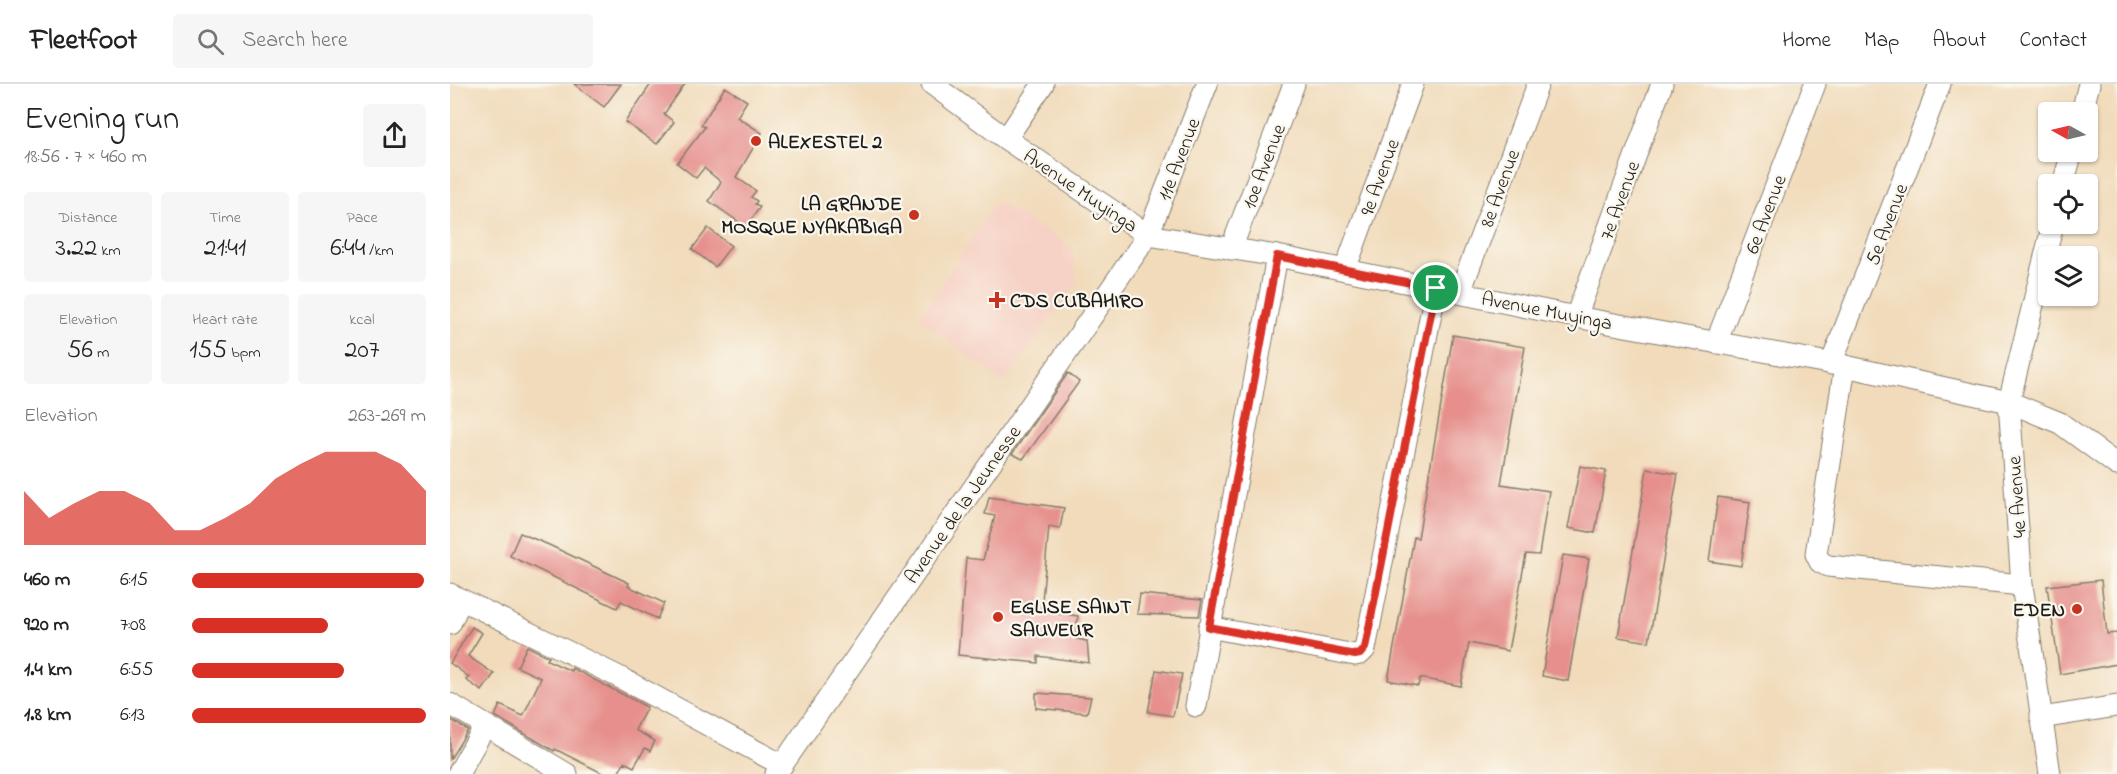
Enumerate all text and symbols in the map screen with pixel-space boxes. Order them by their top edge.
search box [173,14,593,68]
text: Fleetfoot [30,21,137,62]
icon: search [194,25,227,58]
text: Search here [242,25,348,57]
text: Home [1782,26,1831,56]
text: Map [1864,26,1899,56]
text: About [1932,26,1986,56]
text: Contact [2019,26,2087,56]
text: Evening run [24,96,179,144]
north arrow [2038,102,2098,162]
map controls [2038,102,2098,306]
button: share [363,104,426,167]
street label: 11e Avenue [1151,114,1209,205]
street label: 10e Avenue [1236,120,1295,214]
place label: ALEXESTEL 2 [768,129,882,158]
marker: ALEXESTEL 2 [749,134,763,148]
street label: 9e Avenue [1354,135,1409,220]
text: 18:56 · 7 × 460 m [24,143,147,172]
street label: Avenue Muyinga [1016,143,1143,242]
street label: 8e Avenue [1474,146,1529,232]
street label: 7e Avenue [1594,157,1649,244]
street label: 6e Avenue [1739,171,1796,259]
button: locate [2038,174,2098,234]
street label: 5e Avenue [1860,180,1917,270]
place label: LA GRANDE MOSQUE NYAKABIGA [721,191,902,243]
text: Distance [59,206,117,230]
text: Time [209,206,241,230]
text: Pace [346,206,378,230]
marker: LA GRANDE MOSQUE NYAKABIGA [907,208,921,222]
text: 3.22 [55,230,97,268]
text: 21:41 [204,230,246,268]
text: 6:44 [330,230,365,268]
text: km [97,239,121,263]
text: /km [365,239,394,263]
button: layers [2038,246,2098,306]
pin [1410,262,1461,313]
icon: arrive [1419,271,1452,304]
street label: Avenue Muyinga [1478,286,1614,340]
place label: CDS CUBAHIRO [1010,288,1144,317]
marker: CDS CUBAHIRO [988,291,1006,309]
text: Elevation [59,308,117,332]
text: Heart rate [192,308,258,332]
text: kcal [349,308,375,332]
text: 56 [67,332,93,370]
text: 155 [189,332,227,370]
text: 207 [345,332,379,370]
text: m [93,341,109,365]
text: bpm [227,341,261,365]
text: Elevation [24,402,98,431]
text: 263–269 m [348,402,426,431]
street label: Avenue de la Jeunesse [898,420,1030,591]
street label: 4e Avenue [2001,455,2036,539]
text: 460 m [24,566,70,595]
text: 6:15 [120,566,148,595]
place label: EGLISE SAINT SAUVEUR [1010,594,1132,646]
place label: EDEN [2013,597,2065,626]
marker: EDEN [2070,602,2084,616]
marker: EGLISE SAINT SAUVEUR [991,610,1005,624]
text: 920 m [24,611,69,640]
text: 7:08 [120,611,146,640]
text: 1.4 km [24,656,72,685]
text: 6:55 [120,656,153,685]
text: 1.8 km [24,701,71,730]
text: 6:13 [120,701,145,730]

